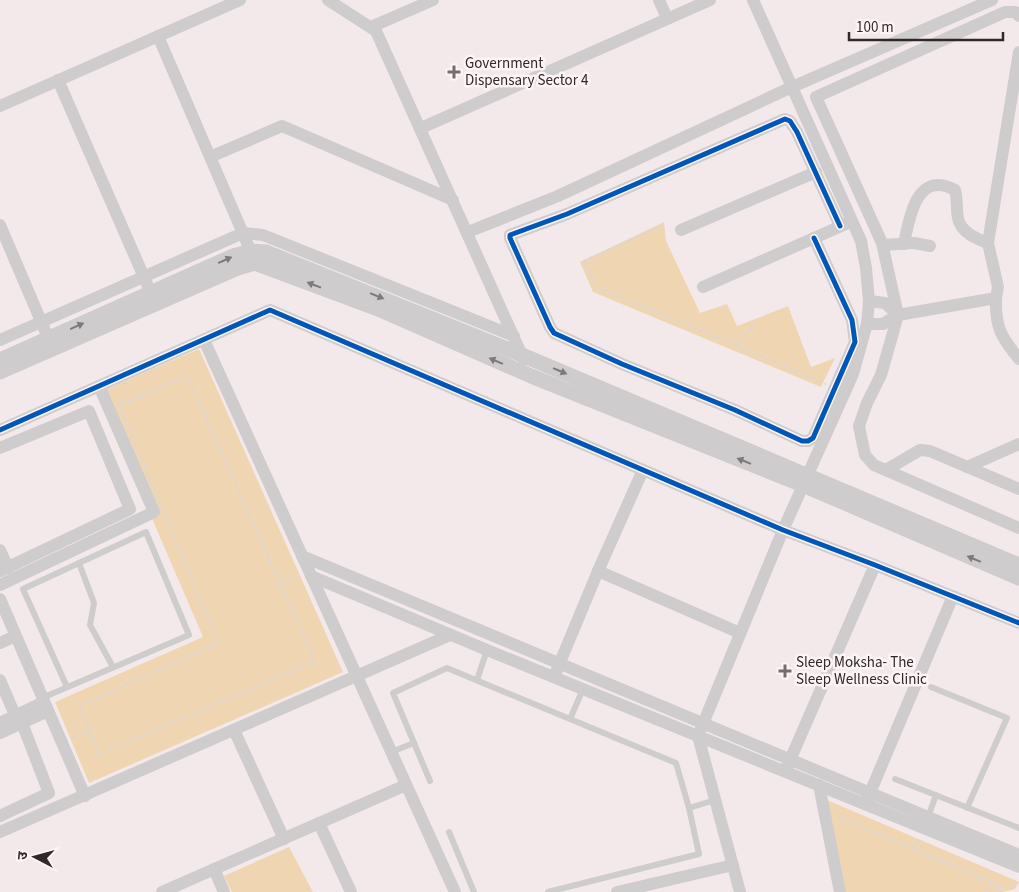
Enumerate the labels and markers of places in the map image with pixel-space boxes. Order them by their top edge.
place label: Government Dispensary Sector 4 [465,53,589,91]
marker: Government Dispensary Sector 4 [447,65,461,79]
place label: Sleep Moksha- The Sleep Wellness Clinic [796,652,927,690]
marker: Sleep Moksha- The Sleep Wellness Clinic [778,664,792,678]

